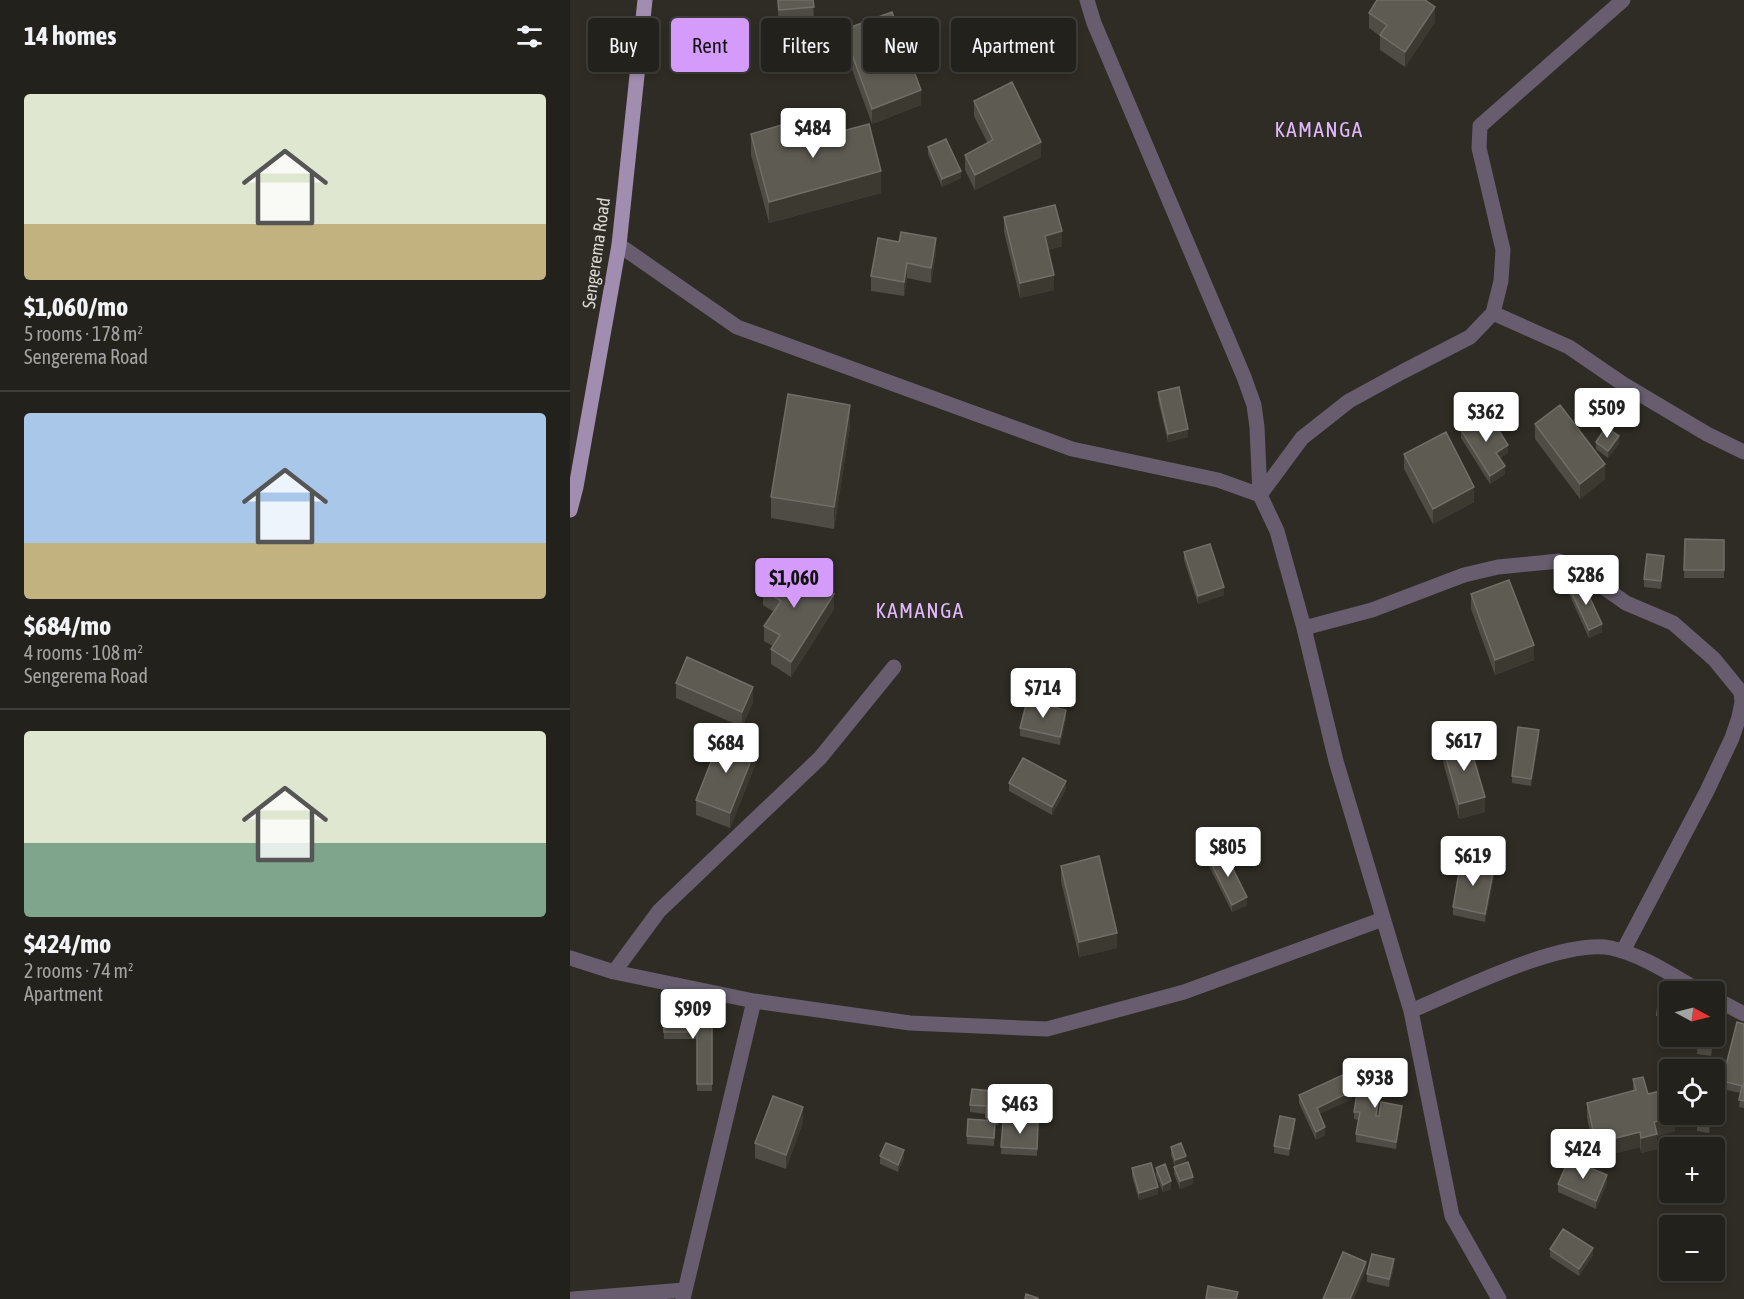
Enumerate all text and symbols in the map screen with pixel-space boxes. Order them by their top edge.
chip: Buy [588,18,659,72]
chip: Rent [671,18,749,72]
chip: Filters [761,18,851,72]
chip: New [863,18,939,72]
chip: Apartment [951,18,1076,72]
icon: filters [513,20,546,53]
text: 14 homes [24,21,117,51]
pin: $484 [777,108,849,159]
text: $484 [795,116,831,139]
district label: KAMANGA [1274,117,1364,141]
icon: home [231,133,339,241]
street label: Sengerema Road [578,196,614,310]
text: $1,060/mo [24,292,128,322]
text: 5 rooms · 178 m² [24,322,143,345]
text: Sengerema Road [24,345,148,368]
pin: $509 [1571,388,1643,439]
pin: $362 [1450,392,1522,443]
text: $509 [1589,396,1625,419]
text: $362 [1468,400,1504,423]
icon: home [231,452,339,560]
pin: $286 [1550,555,1622,606]
pin: $1,060 [745,558,843,609]
text: $286 [1568,563,1604,586]
text: $1,060 [769,566,819,589]
district label: KAMANGA [875,598,965,622]
text: $684/mo [24,611,111,641]
text: 4 rooms · 108 m² [24,641,143,664]
text: Sengerema Road [24,664,148,687]
pin: $714 [1007,668,1079,719]
text: $714 [1025,676,1061,699]
pin: $617 [1428,721,1500,772]
pin: $684 [690,723,762,774]
text: $617 [1446,729,1482,752]
text: $684 [708,731,744,754]
icon: home [231,770,339,878]
pin: $805 [1192,827,1264,878]
text: $805 [1210,835,1246,858]
pin: $619 [1437,836,1509,887]
text: $619 [1455,844,1491,867]
text: $424/mo [24,929,111,959]
text: 2 rooms · 74 m² [24,959,134,982]
north arrow [1659,981,1725,1047]
map controls [1659,981,1725,1281]
text: Apartment [24,982,103,1005]
pin: $909 [657,989,729,1040]
text: $909 [675,997,711,1020]
pin: $938 [1339,1058,1411,1109]
button: locate [1659,1059,1725,1125]
text: $938 [1357,1066,1393,1089]
pin: $463 [984,1084,1056,1135]
text: $463 [1002,1092,1038,1115]
pin: $424 [1547,1129,1619,1180]
text: $424 [1565,1137,1601,1160]
button: + [1659,1137,1725,1203]
button: − [1659,1215,1725,1281]

